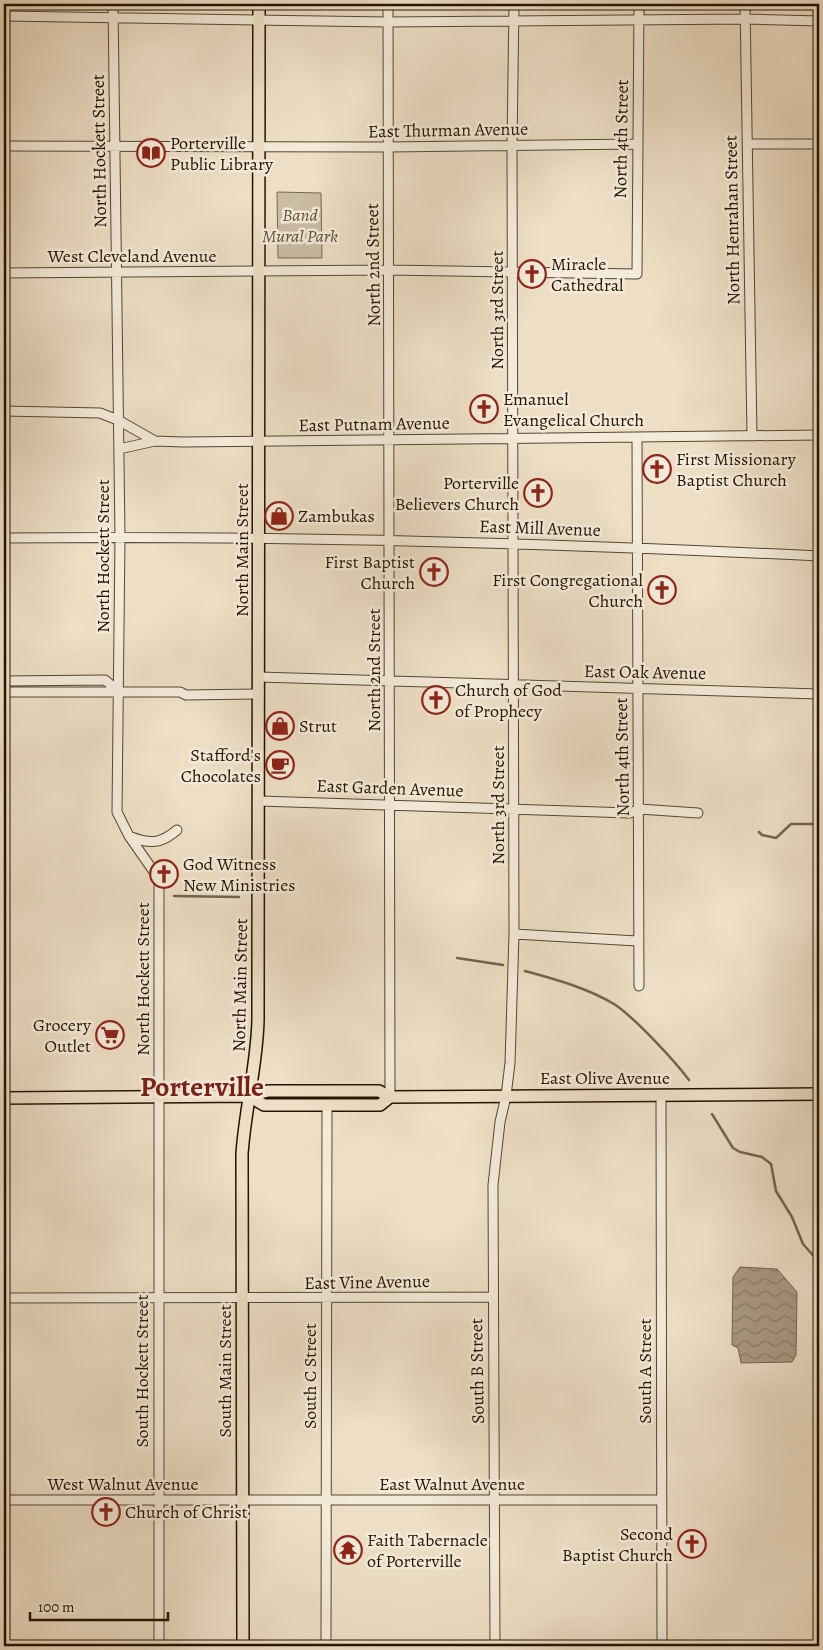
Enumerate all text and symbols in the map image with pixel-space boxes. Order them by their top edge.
street label: North Hockett Street [86,74,112,228]
street label: North 4th Street [608,79,634,199]
street label: East Thurman Avenue [368,117,528,143]
place label: Porterville Public Library [170,131,274,176]
street label: North Henrahan Street [719,135,745,305]
library icon: Porterville Public Library [136,138,166,168]
park label: Band Mural Park [262,203,338,248]
street label: North 2nd Street [360,203,386,327]
street label: West Cleveland Avenue [46,244,217,268]
street label: North 3rd Street [485,250,509,370]
place label: Miracle Cathedral [551,252,624,297]
church icon: Miracle Cathedral [517,259,547,289]
place label: Emanuel Evangelical Church [503,387,644,432]
church icon: Emanuel Evangelical Church [469,394,499,424]
street label: East Putnam Avenue [298,411,450,437]
place label: First Missionary Baptist Church [676,447,797,492]
church icon: First Missionary Baptist Church [642,454,672,484]
place label: Porterville Believers Church [395,471,519,516]
church icon: Porterville Believers Church [523,478,553,508]
street label: North Hockett Street [91,479,115,633]
street label: North Main Street [230,483,254,617]
shop icon: Zambukas [264,501,294,531]
place label: Zambukas [298,504,375,528]
street label: East Mill Avenue [479,514,601,542]
place label: First Baptist Church [325,550,415,595]
church icon: First Baptist Church [419,557,449,587]
place label: First Congregational Church [492,568,644,613]
church icon: First Congregational Church [647,575,677,605]
street label: North 2nd Street [362,608,386,732]
street label: East Oak Avenue [584,659,706,685]
place label: Church of God of Prophecy [455,678,562,723]
church icon: Church of God of Prophecy [421,685,451,715]
street label: North 4th Street [609,697,635,817]
shop icon: Strut [265,711,295,741]
place label: Strut [299,714,337,738]
place label: Stafford's Chocolates [181,743,261,788]
street label: North 3rd Street [486,745,510,865]
cafe icon: Stafford's Chocolates [265,750,295,780]
street label: East Garden Avenue [316,773,464,803]
place label: God Witness New Ministries [183,852,295,897]
church icon: God Witness New Ministries [149,859,179,889]
street label: North Hockett Street [131,902,155,1056]
street label: North Main Street [227,918,253,1052]
place label: Grocery Outlet [33,1013,92,1058]
supermarket icon: Grocery Outlet [95,1020,125,1050]
street label: East Olive Avenue [540,1066,670,1090]
district label: Porterville [140,1068,264,1106]
street label: East Vine Avenue [304,1269,430,1295]
street label: South Hockett Street [130,1294,154,1448]
street label: South Main Street [213,1304,237,1438]
street label: South B Street [464,1318,490,1424]
street label: South A Street [633,1318,657,1424]
street label: South C Street [298,1323,322,1429]
street label: West Walnut Avenue [46,1472,199,1496]
street label: East Walnut Avenue [379,1472,525,1496]
church icon: Church of Christ [91,1497,121,1527]
place label: Church of Christ [125,1500,248,1524]
place label: Second Baptist Church [562,1522,673,1567]
place label: Faith Tabernacle of Porterville [367,1528,488,1573]
church icon: Second Baptist Church [677,1529,707,1559]
temple icon: Faith Tabernacle of Porterville [333,1535,363,1565]
scale bar [30,1590,168,1622]
text: 100 m [38,1597,75,1617]

